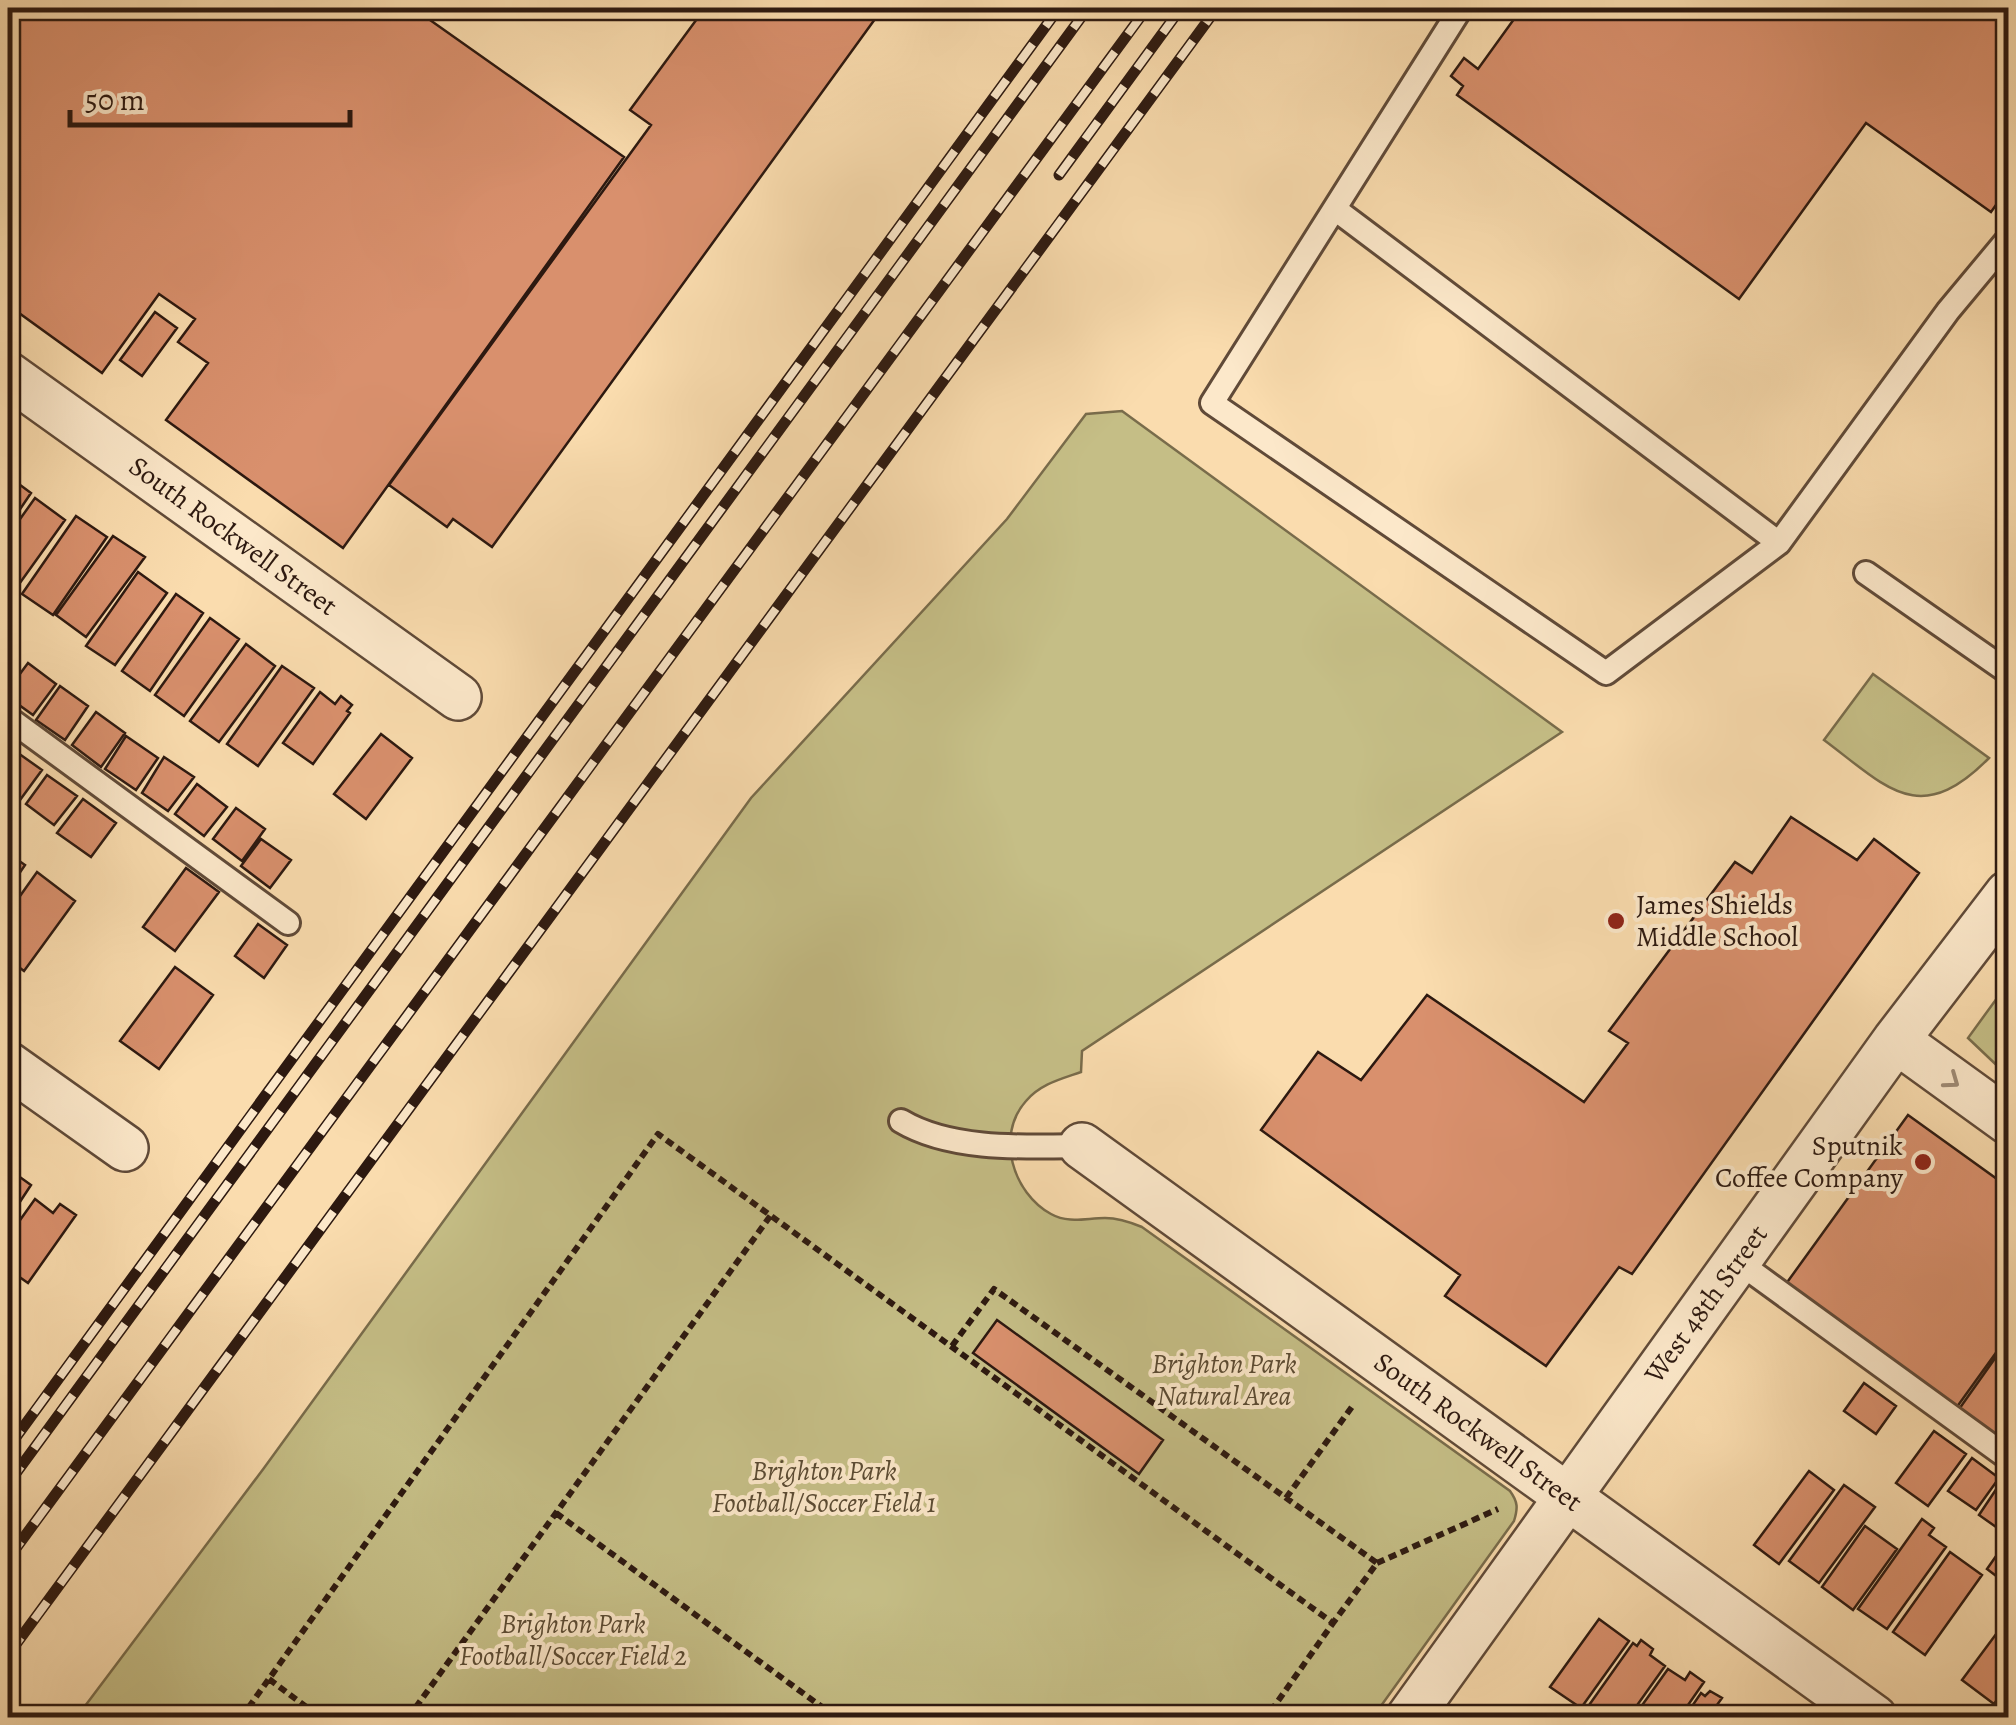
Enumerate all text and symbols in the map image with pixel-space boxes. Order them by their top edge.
scale bar [70,65,350,127]
text: 50 m [85,80,145,120]
street label: South Rockwell Street [121,447,345,625]
place label: James Shields Middle School [1636,886,1798,956]
marker: James Shields Middle School [1605,910,1627,932]
one-way arrow [1941,1069,1959,1087]
place label: Sputnik Coffee Company [1715,1127,1904,1197]
marker: Sputnik Coffee Company [1912,1151,1934,1173]
street label: West 48th Street [1635,1217,1776,1392]
street label: South Rockwell Street [1366,1343,1590,1521]
park label: Brighton Park Natural Area [1151,1345,1297,1415]
park label: Brighton Park Football/Soccer Field 1 [712,1452,936,1522]
park label: Brighton Park Football/Soccer Field 2 [459,1605,687,1675]

